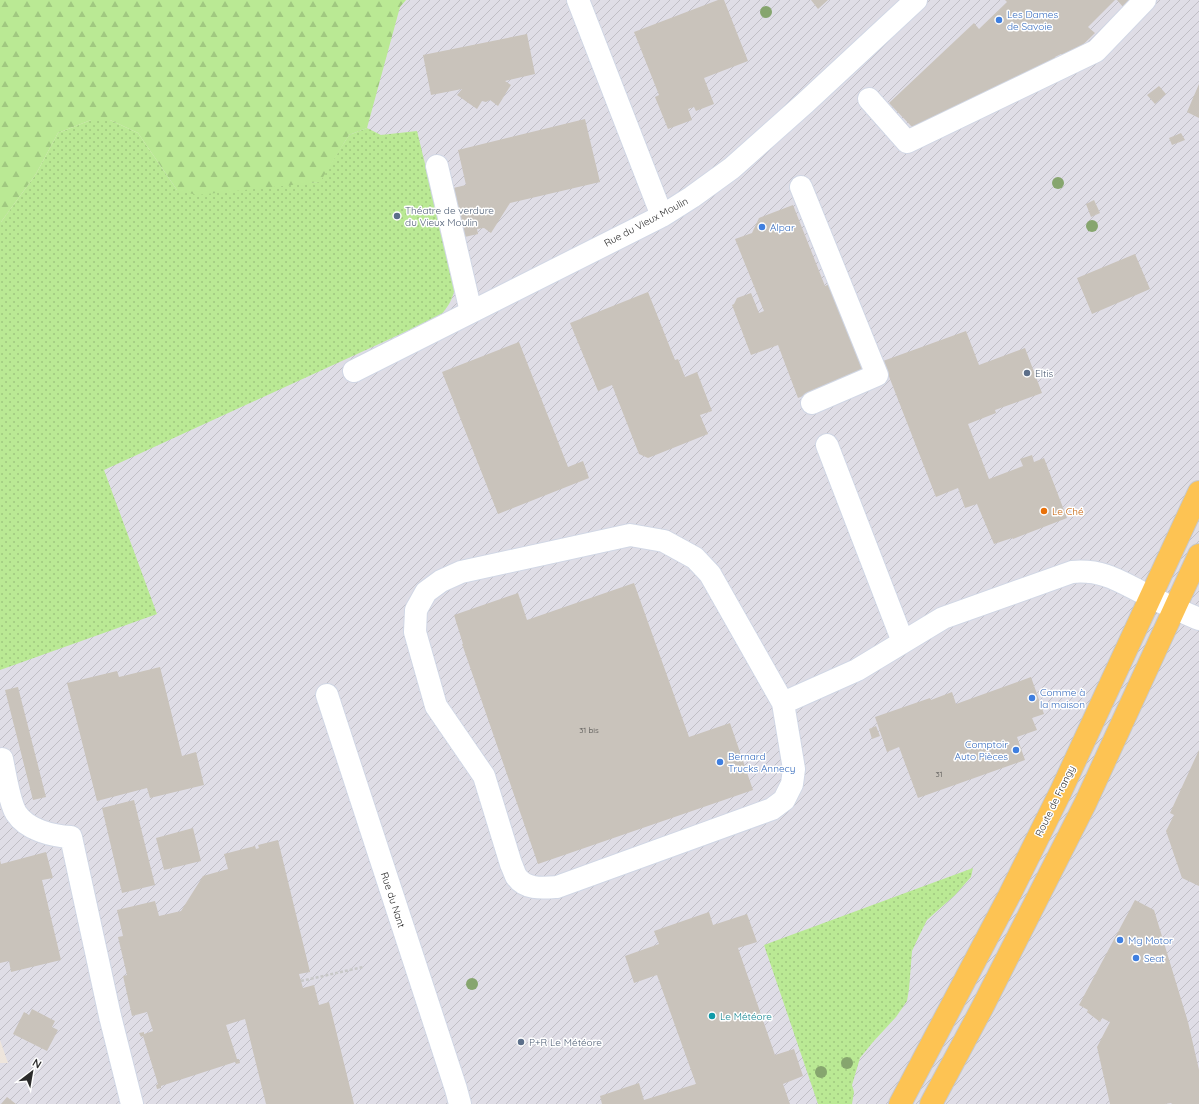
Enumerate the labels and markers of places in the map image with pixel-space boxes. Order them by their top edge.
place label: Les Dames de Savoie [1007,8,1058,33]
marker: Les Dames de Savoie [994,15,1004,25]
place label: Théatre de verdure du Vieux Moulin [405,204,494,229]
marker: Théatre de verdure du Vieux Moulin [392,211,402,221]
place label: Alpar [770,221,795,234]
marker: Alpar [757,222,767,232]
place label: Eltis [1035,367,1053,380]
marker: Eltis [1022,368,1032,378]
place label: Le Ché [1052,505,1084,518]
marker: Le Ché [1039,506,1049,516]
place label: Comme à la maison [1040,686,1085,711]
marker: Comme à la maison [1027,693,1037,703]
place label: Comptoir Auto Pièces [955,738,1008,763]
marker: Comptoir Auto Pièces [1011,745,1021,755]
place label: Bernard Trucks Annecy [728,750,795,775]
marker: Bernard Trucks Annecy [715,757,725,767]
place label: Mg Motor [1128,934,1173,947]
marker: Mg Motor [1115,935,1125,945]
place label: Seat [1144,952,1165,965]
marker: Seat [1131,953,1141,963]
place label: Le Météore [720,1010,772,1023]
marker: Le Météore [707,1011,717,1021]
place label: P+R Le Météore [529,1036,602,1049]
marker: P+R Le Météore [516,1037,526,1047]

